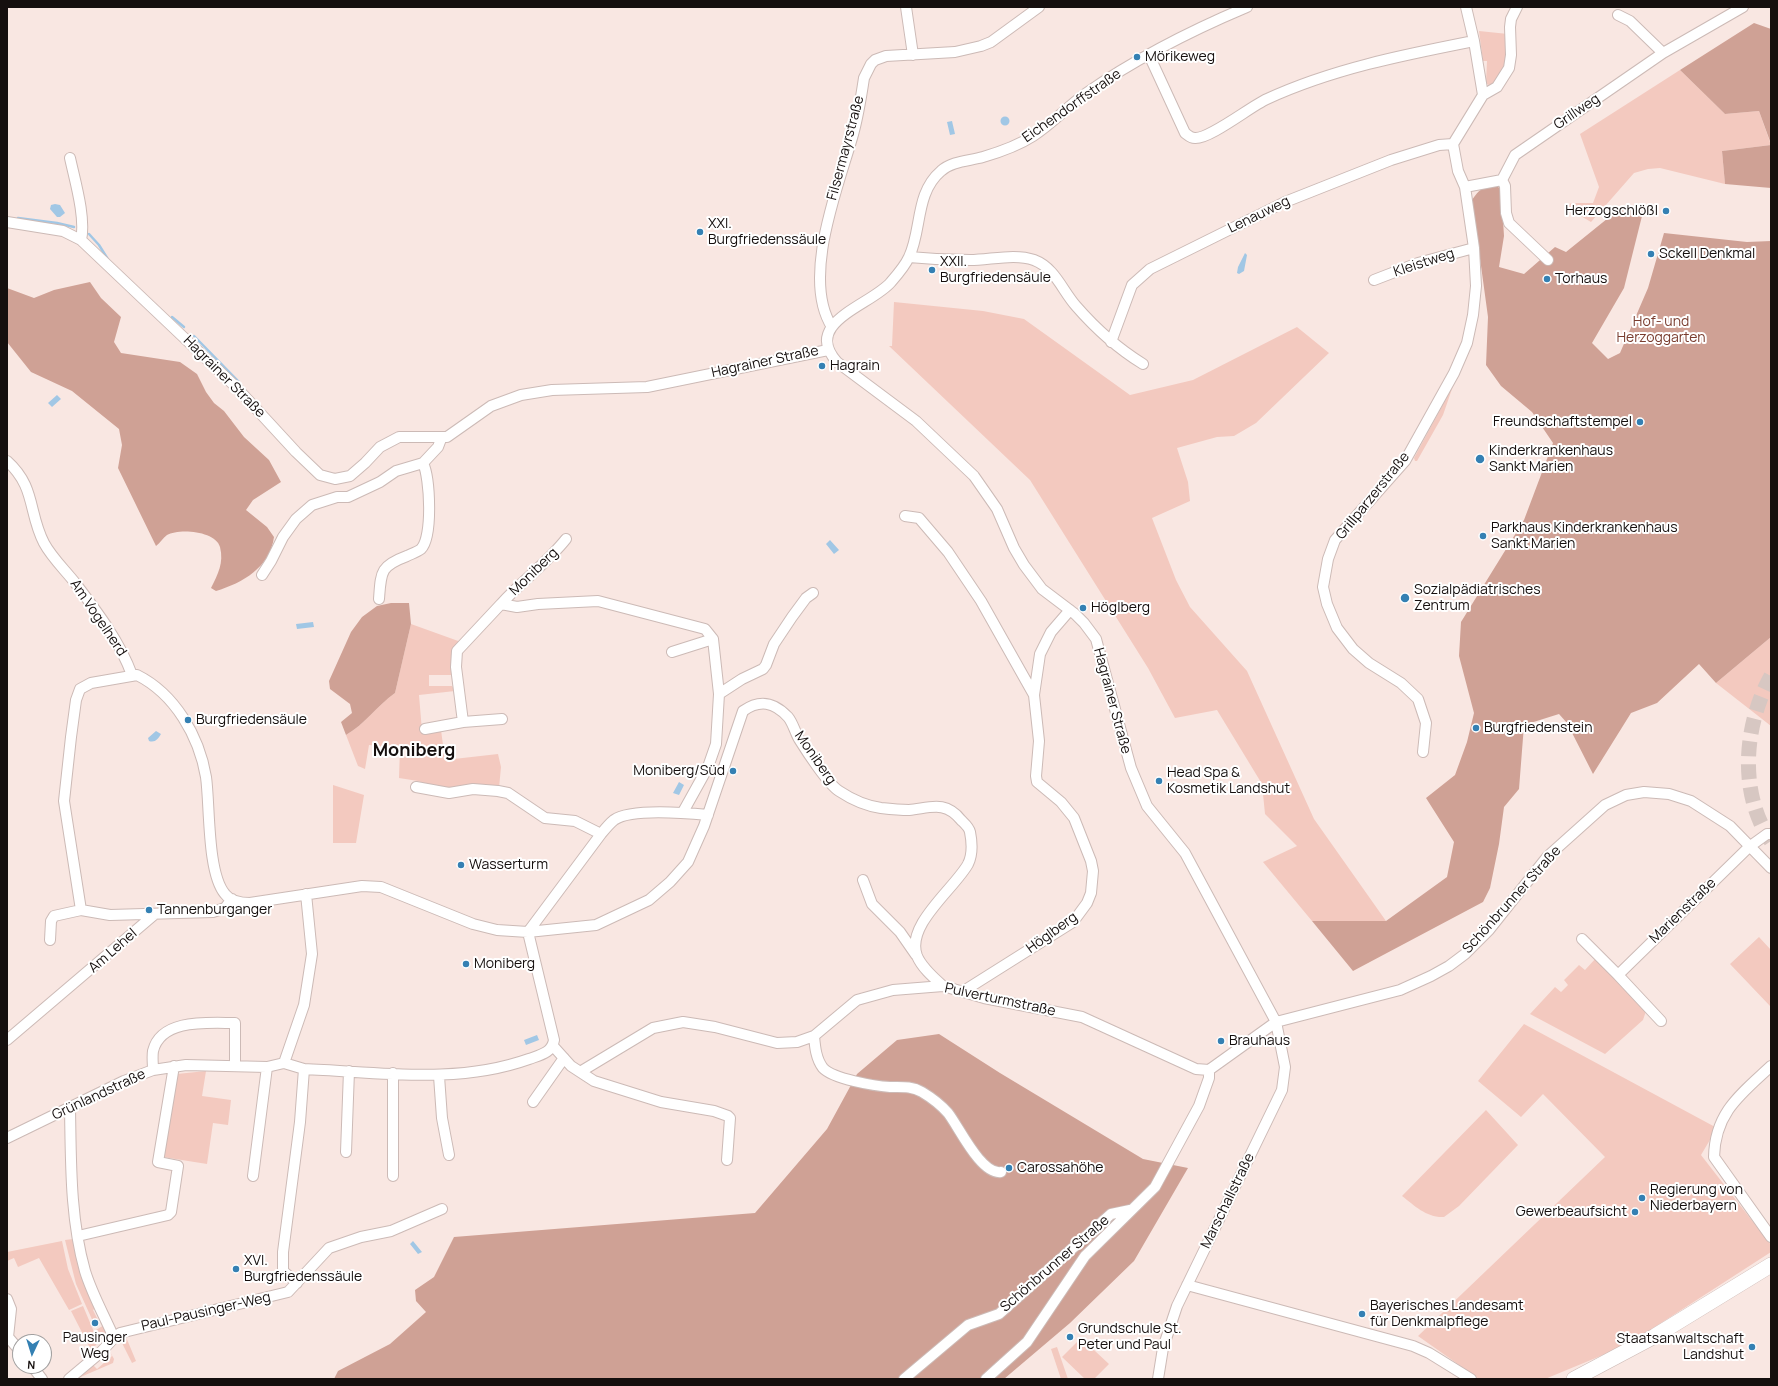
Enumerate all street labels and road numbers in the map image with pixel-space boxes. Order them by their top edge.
street label: Eichendorffstraße [1019,66,1125,146]
street label: Grillweg [1551,91,1603,133]
street label: Filsermayrstraße [824,94,868,202]
street label: Lenauweg [1225,193,1293,237]
street label: Kleistweg [1391,245,1457,281]
street label: Hagrainer Straße [179,332,269,422]
street label: Hagrainer Straße [710,342,820,382]
street label: Grillparzerstraße [1333,449,1413,543]
street label: Moniberg [506,545,562,599]
street label: Am Vogelherd [66,576,130,660]
street label: Hagrainer Straße [1090,646,1134,756]
street label: Moniberg [791,728,839,788]
street label: Schönbrunner Straße [1459,843,1565,957]
street label: Marienstraße [1646,875,1720,947]
street label: Höglberg [1023,909,1081,957]
street label: Am Lehel [85,925,141,977]
street label: Pulverturmstraße [943,980,1057,1020]
street label: Grünlandstraße [50,1066,148,1124]
street label: Marschallstraße [1198,1151,1258,1251]
street label: Schönbrunner Straße [997,1212,1113,1316]
street label: Paul-Pausinger-Weg [140,1289,272,1335]

